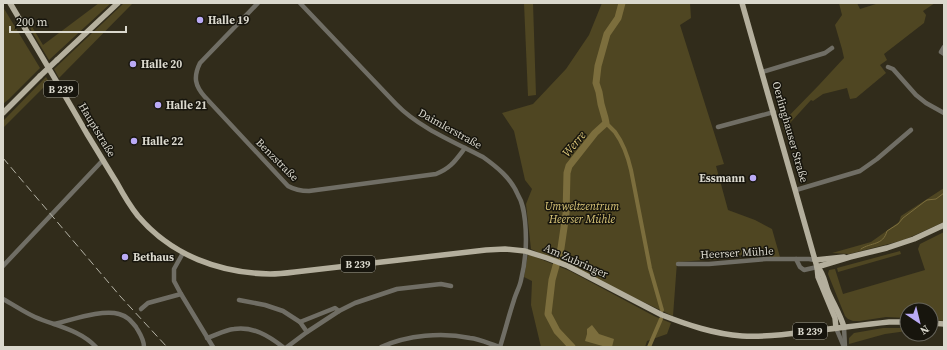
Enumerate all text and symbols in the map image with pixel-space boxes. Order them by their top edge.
scale bar [10,8,126,34]
place label: Halle 19 [208,13,249,28]
text: 200 m [16,14,48,30]
marker: Halle 19 [195,15,205,25]
place label: Halle 20 [141,57,182,72]
marker: Halle 20 [128,59,138,69]
street label: Oerlinghauser Straße [768,80,812,185]
road number: B 239 [44,81,78,97]
place label: Halle 21 [166,98,207,113]
street label: Hauptstraße [75,100,119,160]
marker: Halle 21 [153,100,163,110]
street label: Daimlerstraße [415,105,485,153]
water label: Werre [558,128,590,160]
place label: Halle 22 [142,134,183,149]
street label: Benzstraße [252,135,302,185]
marker: Halle 22 [129,136,139,146]
place label: Essmann [699,171,745,186]
marker: Essmann [748,173,758,183]
park label: Umweltzentrum Heerser Mühle [545,199,619,227]
street label: Am Zubringer [541,240,611,282]
street label: Heerser Mühle [700,244,774,262]
place label: Bethaus [133,250,174,265]
marker: Bethaus [120,252,130,262]
road number: B 239 [341,256,375,272]
north arrow [899,302,939,342]
text: N [917,321,932,338]
road number: B 239 [793,323,827,339]

